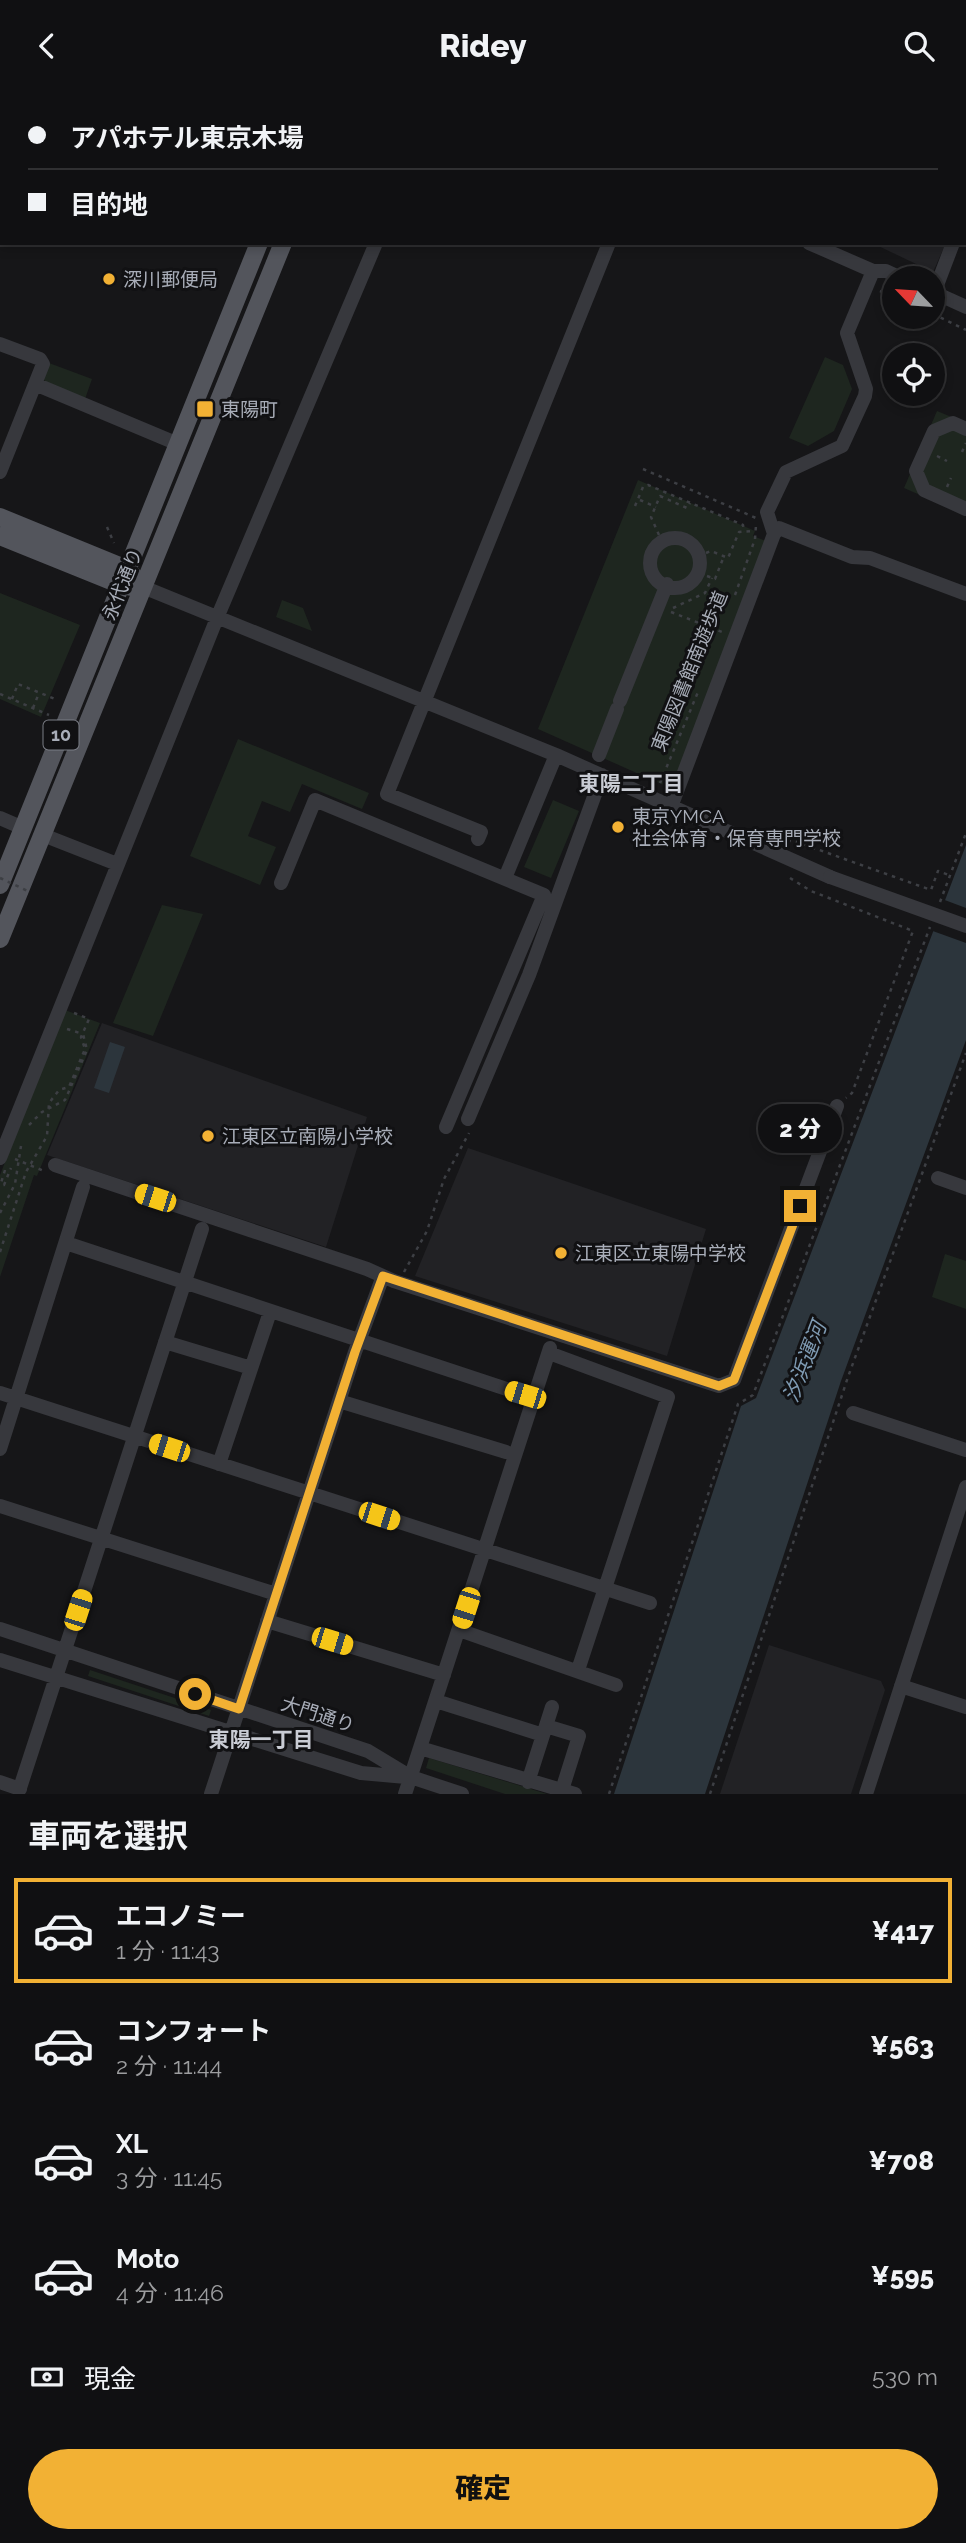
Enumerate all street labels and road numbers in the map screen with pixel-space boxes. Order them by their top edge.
street label: 永代通り [98,545,146,623]
street label: 東陽図書館南遊歩道 [647,588,731,754]
road number: 10 [43,721,78,749]
street label: 大門通り [278,1692,358,1736]

